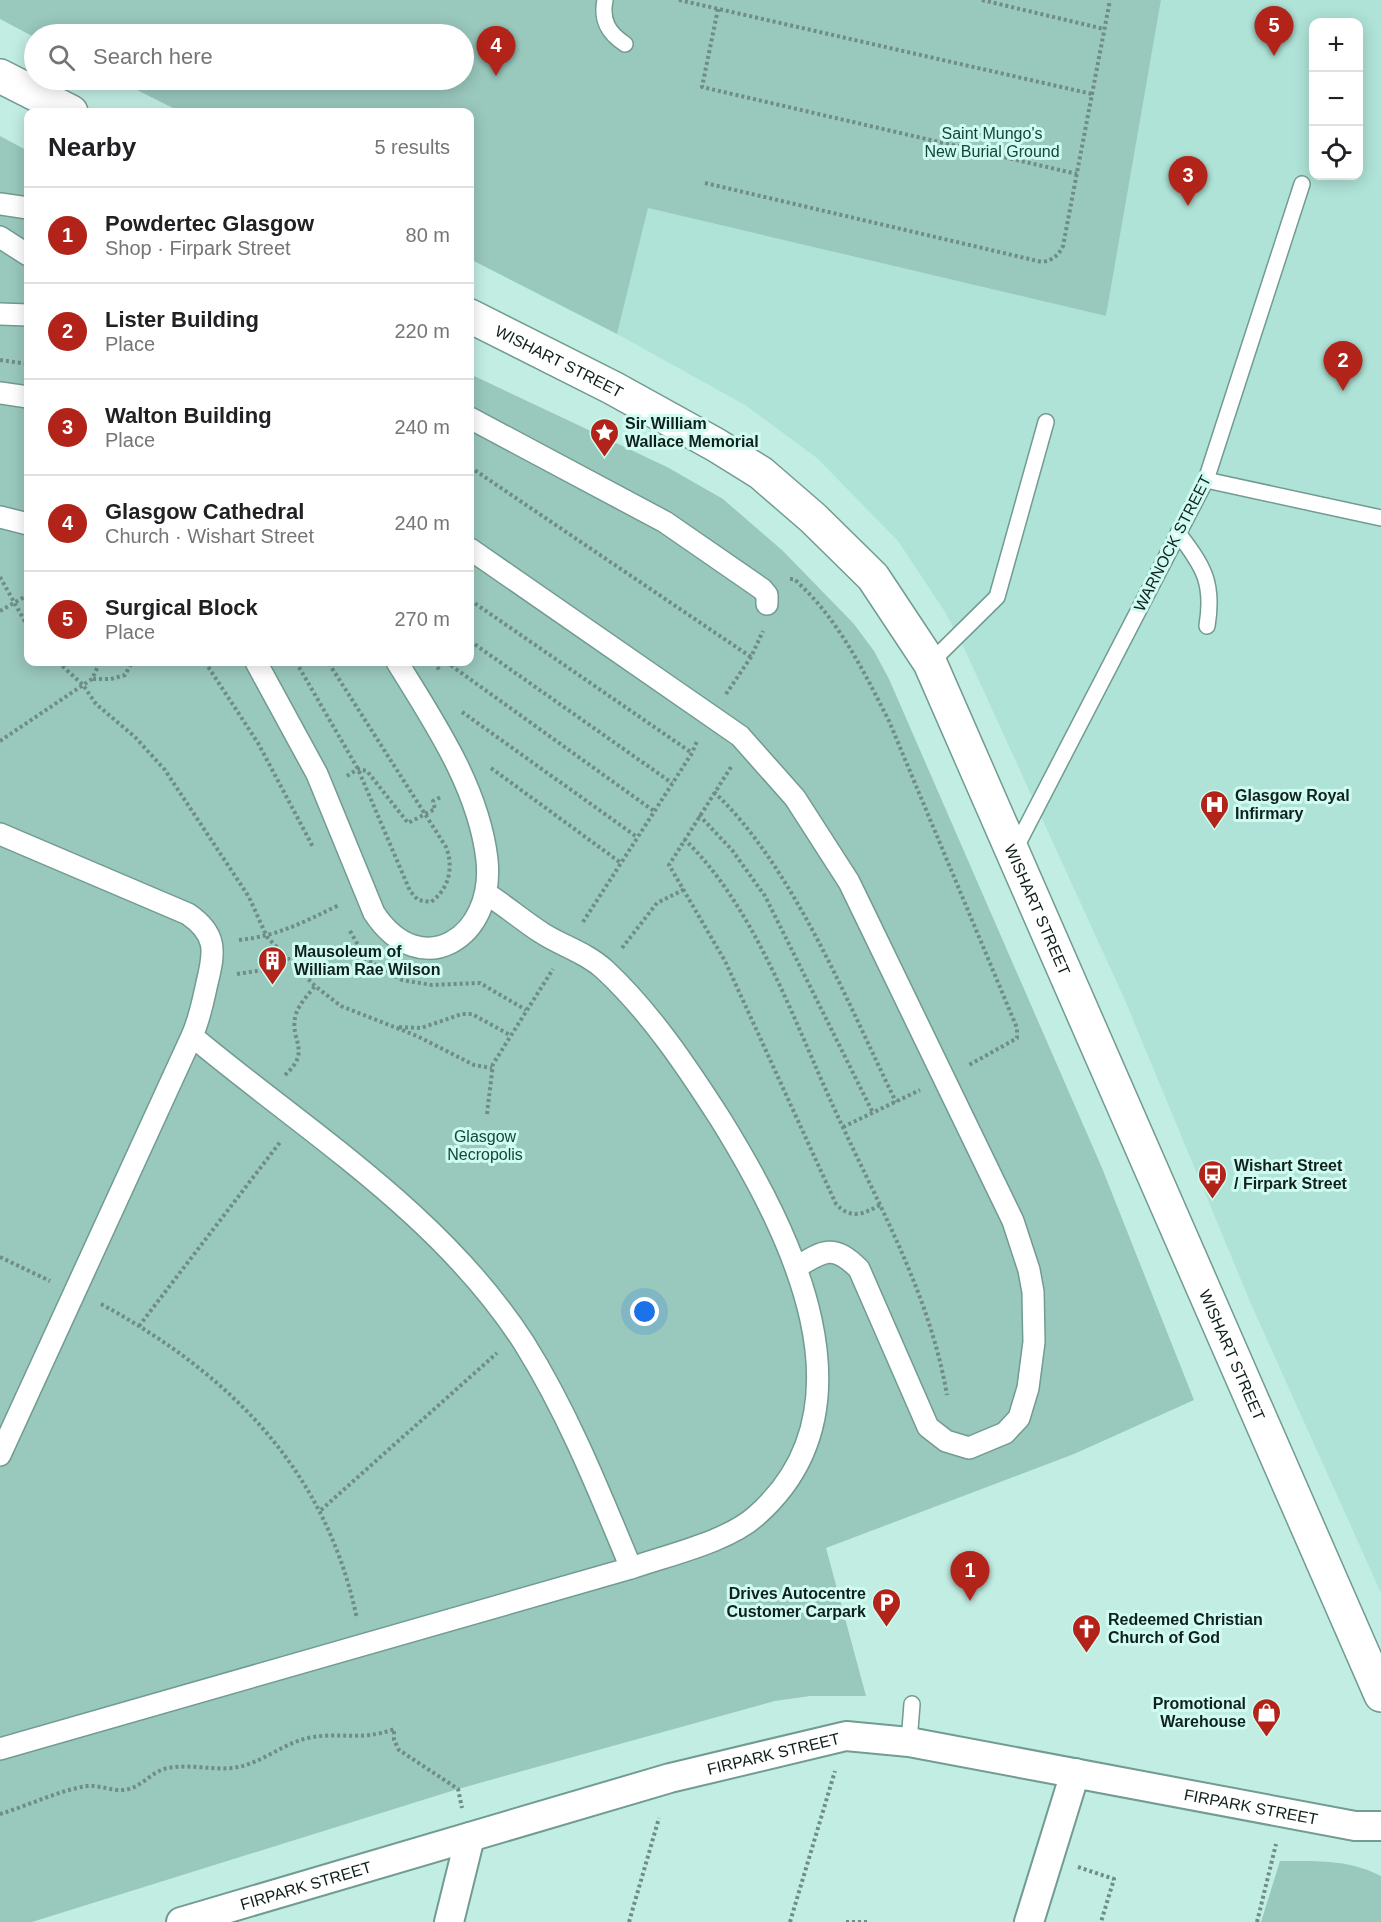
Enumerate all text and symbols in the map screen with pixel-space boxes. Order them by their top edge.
pin: 5 [1254,7,1294,56]
map controls [1309,18,1363,180]
button: + [1309,18,1363,72]
search box [24,24,474,90]
pin: 4 [476,26,516,76]
icon: search [45,41,78,74]
text: Search here [93,44,213,69]
button: − [1309,72,1363,126]
park label: Saint Mungo's New Burial Ground [924,125,1060,160]
button: locate [1309,126,1363,180]
text: Nearby [48,132,136,162]
text: 5 results [374,136,450,158]
pin: 3 [1168,156,1208,206]
text: Powdertec Glasgow [105,211,314,236]
text: 1 [62,224,73,246]
text: 80 m [406,224,450,246]
text: Shop · Firpark Street [105,237,291,259]
text: Lister Building [105,307,259,332]
text: 2 [62,320,73,342]
text: 220 m [394,320,450,342]
street label: WISHART STREET [492,322,626,401]
text: Place [105,333,155,355]
pin: 2 [1324,342,1362,391]
text: Walton Building [105,403,272,428]
place label: Sir William Wallace Memorial [625,415,759,450]
text: 3 [62,416,73,438]
text: 240 m [394,416,450,438]
place icon: Sir William Wallace Memorial [588,416,620,458]
text: Place [105,429,155,451]
street label: WARNOCK STREET [1131,472,1214,614]
text: Glasgow Cathedral [105,499,304,524]
text: 4 [62,512,73,534]
text: 240 m [394,512,450,534]
text: Church · Wishart Street [105,525,314,547]
text: Surgical Block [105,595,258,620]
text: 5 [62,608,73,630]
text: 270 m [394,608,450,630]
text: Place [105,621,155,643]
place label: Glasgow Royal Infirmary [1235,787,1350,822]
hospital icon: Glasgow Royal Infirmary [1198,788,1230,830]
street label: WISHART STREET [1001,842,1073,978]
place label: Mausoleum of William Rae Wilson [294,943,440,978]
building icon: Mausoleum of William Rae Wilson [257,944,289,986]
park label: Glasgow Necropolis [447,1128,523,1163]
place label: Wishart Street / Firpark Street [1234,1157,1348,1192]
bus stop icon: Wishart Street / Firpark Street [1197,1158,1229,1200]
street label: WISHART STREET [1196,1287,1268,1423]
your location [630,1297,659,1326]
pin: 1 [950,1552,990,1601]
place label: Drives Autocentre Customer Carpark [726,1585,866,1620]
parking icon: Drives Autocentre Customer Carpark [871,1586,903,1628]
place label: Redeemed Christian Church of God [1108,1611,1263,1646]
church icon: Redeemed Christian Church of God [1071,1612,1103,1654]
place label: Promotional Warehouse [1153,1695,1246,1730]
shop icon: Promotional Warehouse [1251,1696,1283,1738]
street label: FIRPARK STREET [705,1730,842,1778]
street label: FIRPARK STREET [1183,1786,1319,1828]
street label: FIRPARK STREET [238,1858,374,1913]

